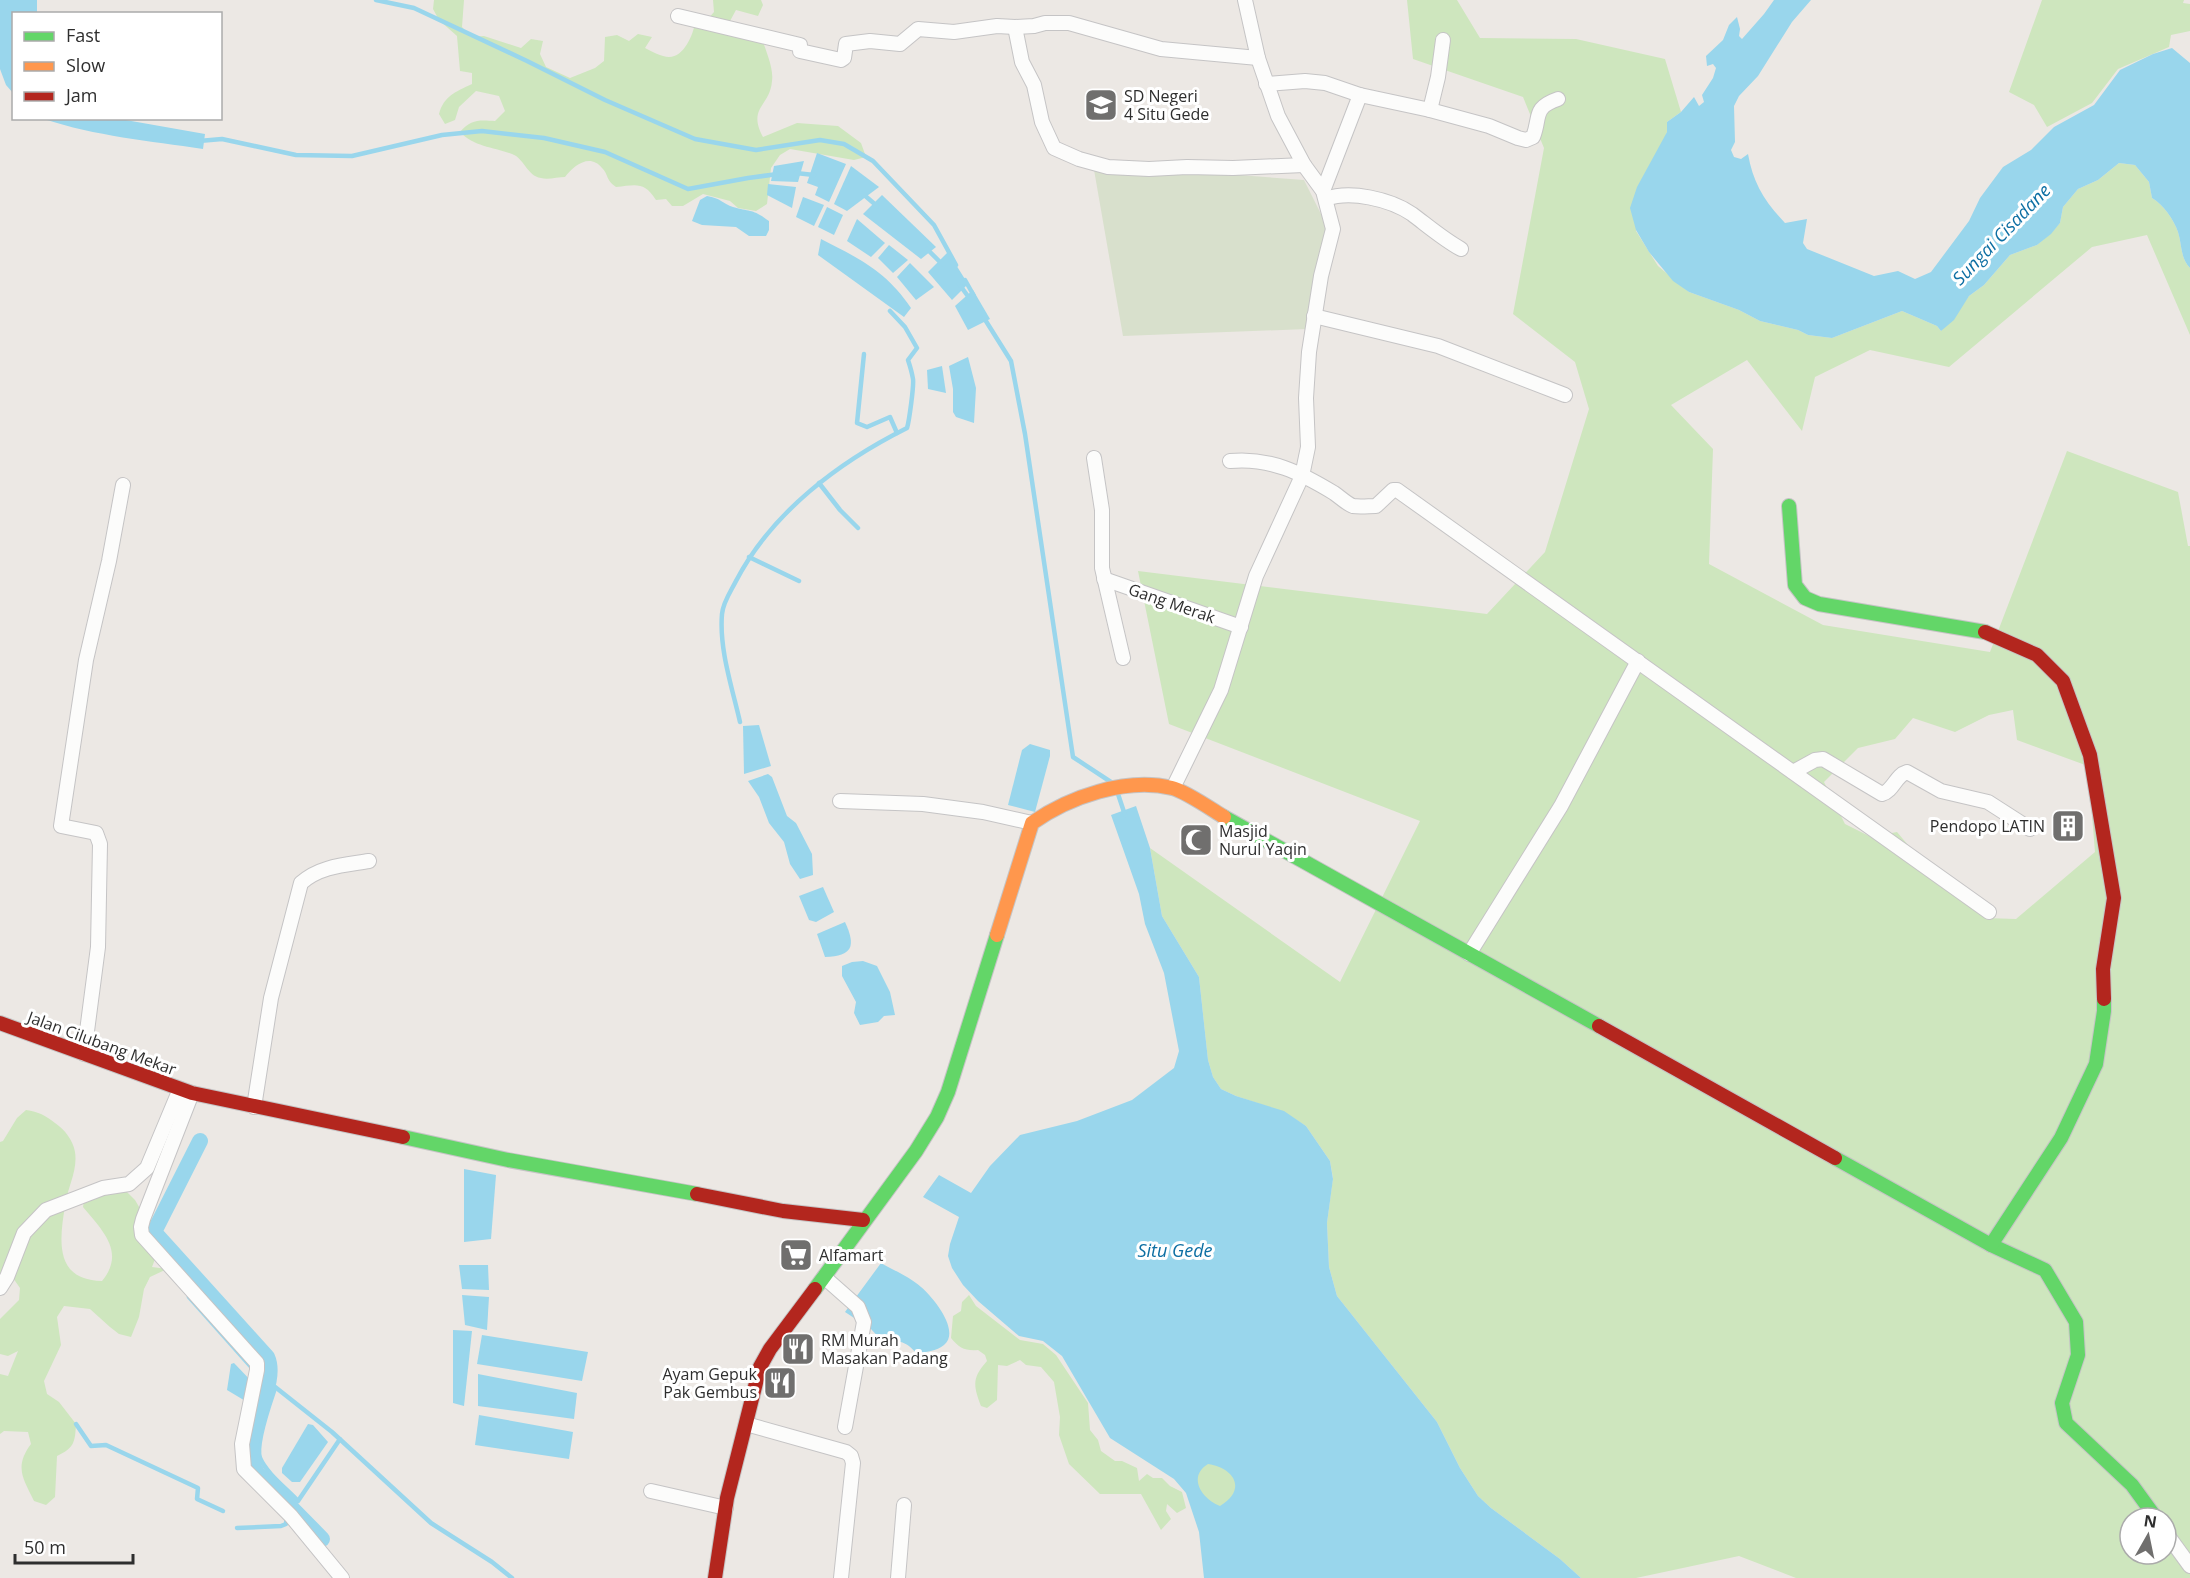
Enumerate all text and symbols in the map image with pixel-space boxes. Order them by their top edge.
legend [12,12,222,120]
text: Fast [66,23,100,47]
text: Slow [66,53,105,77]
text: Jam [64,83,98,107]
place label: SD Negeri 4 Situ Gede [1124,85,1209,125]
school or university icon: SD Negeri 4 Situ Gede [1083,87,1119,123]
water label: Sungai Cisadane [1947,178,2055,290]
street label: Gang Merak [1126,578,1219,628]
building icon: Pendopo LATIN [2050,808,2086,844]
place label: Pendopo LATIN [1930,815,2045,837]
place label: Masjid Nurul Yaqin [1219,820,1307,860]
mosque icon: Masjid Nurul Yaqin [1178,822,1214,858]
street label: Jalan Cilubang Mekar [23,1005,180,1080]
supermarket icon: Alfamart [778,1237,814,1273]
water label: Situ Gede [1137,1238,1213,1262]
place label: Alfamart [819,1244,884,1266]
place label: RM Murah Masakan Padang [821,1329,948,1369]
restaurant icon: RM Murah Masakan Padang [780,1331,816,1367]
place label: Ayam Gepuk Pak Gembus [662,1363,758,1403]
restaurant icon: Ayam Gepuk Pak Gembus [762,1365,798,1401]
north arrow [2118,1506,2178,1566]
text: N [2142,1509,2158,1533]
scale bar [15,1527,134,1565]
text: 50 m [24,1535,66,1559]

